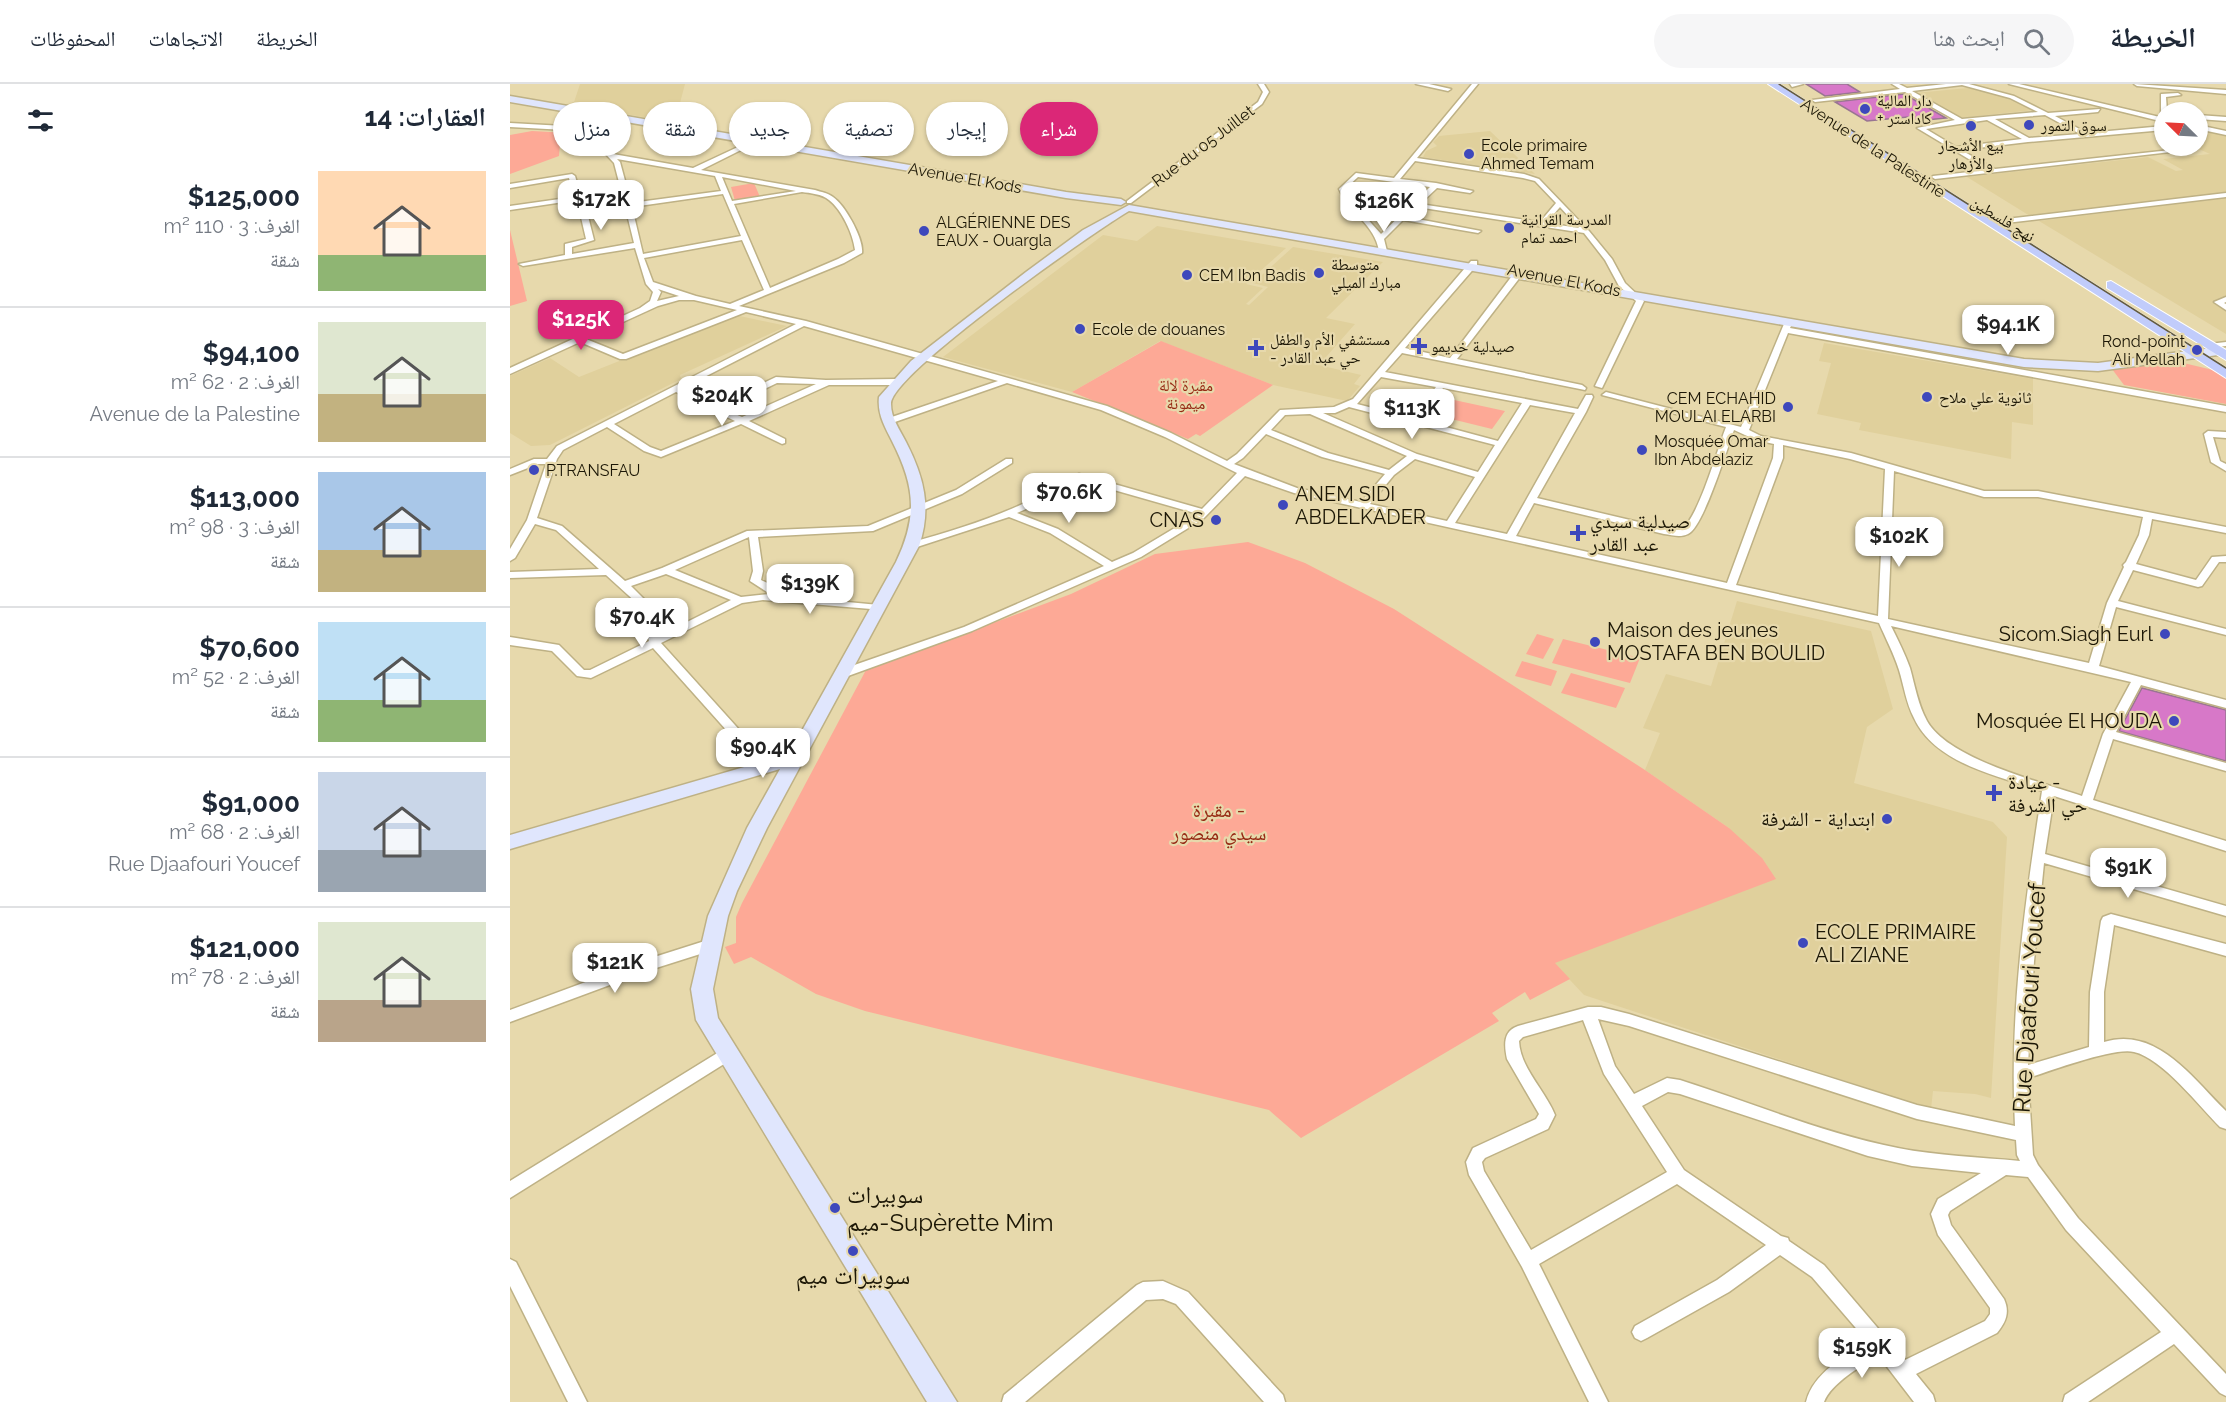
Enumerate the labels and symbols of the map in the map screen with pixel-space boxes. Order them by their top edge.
place label: دار المالية + كاداستر [1877,91,1932,128]
street label: Avenue de la Palestine [1797,94,1949,202]
street label: Rue du 05 Juillet [1148,101,1258,191]
marker: دار المالية + كاداستر [1858,102,1872,116]
north arrow [2154,102,2208,156]
place label: سوق التمور [2040,116,2107,136]
marker: سوق التمور [2022,118,2036,132]
marker: بيع الأشجار والأزهار [1964,119,1978,133]
place label: Ecole primaire Ahmed Temam [1481,136,1594,173]
place label: بيع الأشجار والأزهار [1937,136,2004,173]
marker: Ecole primaire Ahmed Temam [1462,147,1476,161]
street label: Avenue El Kods [907,159,1023,197]
pin: $172K [559,180,643,231]
pin: $126K [1342,182,1426,233]
street label: نهج فلسطين [1967,192,2038,247]
place label: المدرسة القرانية احمد تمام [1521,210,1611,248]
place label: ALGÉRIENNE DES EAUX - Ouargla [936,212,1071,250]
marker: المدرسة القرانية احمد تمام [1502,221,1516,235]
marker: ALGÉRIENNE DES EAUX - Ouargla [917,224,931,238]
place label: متوسطة مبارك الميلي [1331,255,1401,295]
street label: Avenue El Kods [1506,260,1622,300]
place label: CEM Ibn Badis [1199,266,1306,285]
marker: متوسطة مبارك الميلي [1312,266,1326,280]
marker: CEM Ibn Badis [1180,268,1194,282]
pin: $125K [539,300,623,351]
pin: $94.1K [1959,305,2057,356]
place label: Ecole de douanes [1092,320,1225,339]
marker: Ecole de douanes [1073,322,1087,336]
place label: مستشفي الأم والطفل - حي عبد القادر [1270,330,1390,370]
place label: Rond-point Ali Mellah [2102,332,2186,369]
place label: صيدلية خديمو [1431,337,1515,356]
marker: مستشفي الأم والطفل - حي عبد القادر [1247,339,1265,357]
marker: صيدلية خديمو [1412,339,1426,353]
marker: Rond-point Ali Mellah [2190,343,2204,357]
pin: $204K [680,376,764,427]
park label: مقبرة لالة ميمونة [1159,376,1213,413]
place label: ثانوية علي ملاح [1939,388,2032,410]
pin: $113K [1370,389,1454,440]
place label: CEM ECHAHID MOULAI ELARBI [1655,389,1776,426]
marker: ثانوية علي ملاح [1920,390,1934,404]
marker: CEM ECHAHID MOULAI ELARBI [1781,400,1795,414]
place label: Mosquée Omar Ibn Abdelaziz [1654,432,1769,469]
marker: Mosquée Omar Ibn Abdelaziz [1635,443,1649,457]
place label: P.TRANSFAU [546,461,640,480]
marker: P.TRANSFAU [527,463,541,477]
pin: $70.6K [1020,473,1118,524]
place label: ANEM SIDI ABDELKADER [1295,482,1426,529]
marker: ANEM SIDI ABDELKADER [1276,498,1290,512]
place label: CNAS [1149,508,1204,532]
place label: صيدلية سيدي عبد القادر [1589,509,1690,556]
marker: CNAS [1209,513,1223,527]
pin: $102K [1857,517,1941,568]
marker: صيدلية سيدي عبد القادر [1571,526,1585,540]
pin: $139K [768,564,852,615]
pin: $70.4K [593,598,691,649]
place label: Maison des jeunes MOSTAFA BEN BOULID [1607,618,1825,665]
place label: Sicom.Siagh Eurl [1999,622,2154,646]
marker: Sicom.Siagh Eurl [2158,627,2172,641]
marker: Maison des jeunes MOSTAFA BEN BOULID [1588,635,1602,649]
place label: Mosquée El HOUDA [1976,709,2162,733]
marker: Mosquée El HOUDA [2167,714,2181,728]
pin: $90.4K [714,728,812,779]
place label: عيادة - حي الشرفة [2008,770,2088,821]
marker: عيادة - حي الشرفة [1985,784,2003,802]
park label: مقبرة - سيدي منصور [1171,798,1266,849]
place label: ابتداية - الشرفة [1761,807,1875,831]
marker: ابتداية - الشرفة [1880,812,1894,826]
pin: $91K [2092,848,2164,899]
street label: Rue Djaafouri Youcef [2006,881,2052,1114]
place label: ECOLE PRIMAIRE ALI ZIANE [1815,920,1976,967]
marker: ECOLE PRIMAIRE ALI ZIANE [1796,936,1810,950]
pin: $121K [573,943,657,994]
place label: سوبيرات ميم-Supèrette Mim [847,1180,1054,1239]
marker: سوبيرات ميم-Supèrette Mim [828,1201,842,1215]
marker: سوبيرات ميم [846,1244,860,1258]
place label: سوبيرات ميم [796,1261,910,1292]
pin: $159K [1820,1328,1904,1379]

